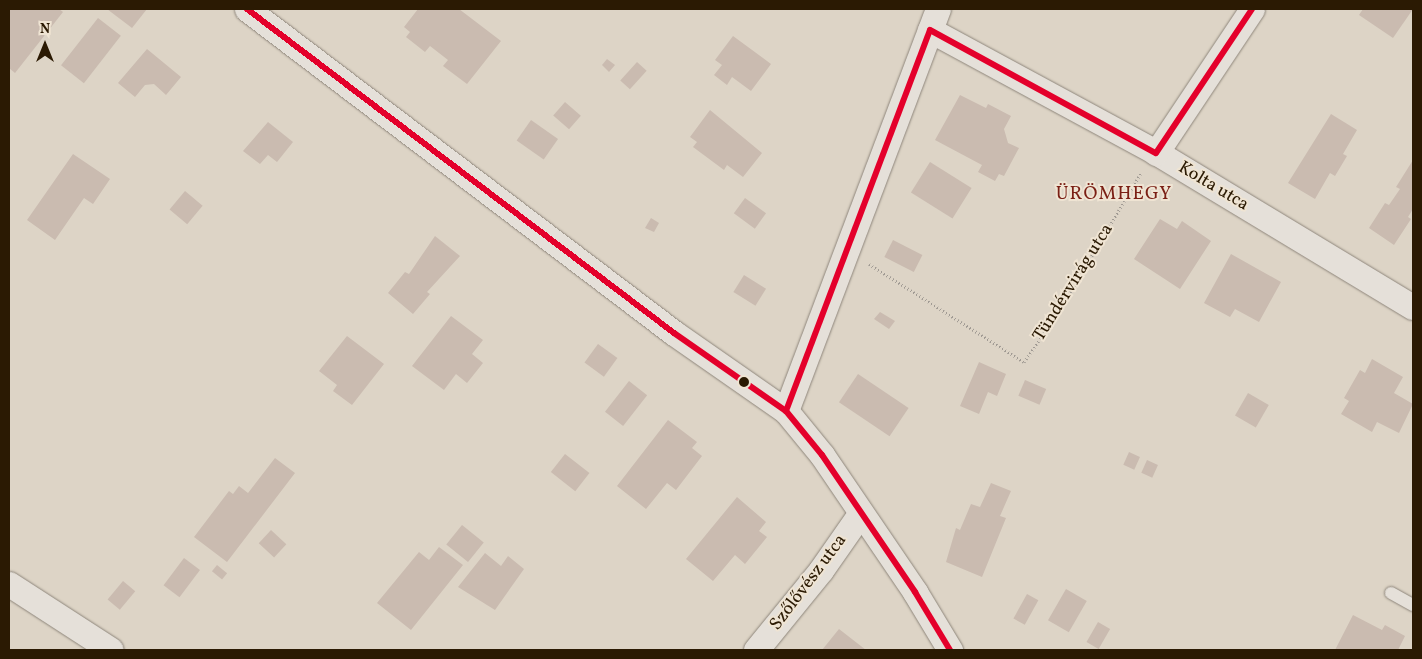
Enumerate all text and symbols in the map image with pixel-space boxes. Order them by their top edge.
north arrow [20,20,70,70]
text: N [40,20,50,39]
street label: Kolta utca [1174,158,1252,216]
district label: ÜRÖMHEGY [1055,184,1173,206]
street label: Tündérvirág utca [1029,220,1119,346]
unlabelled marker [739,377,749,387]
street label: Szőlővész utca [766,531,852,635]

